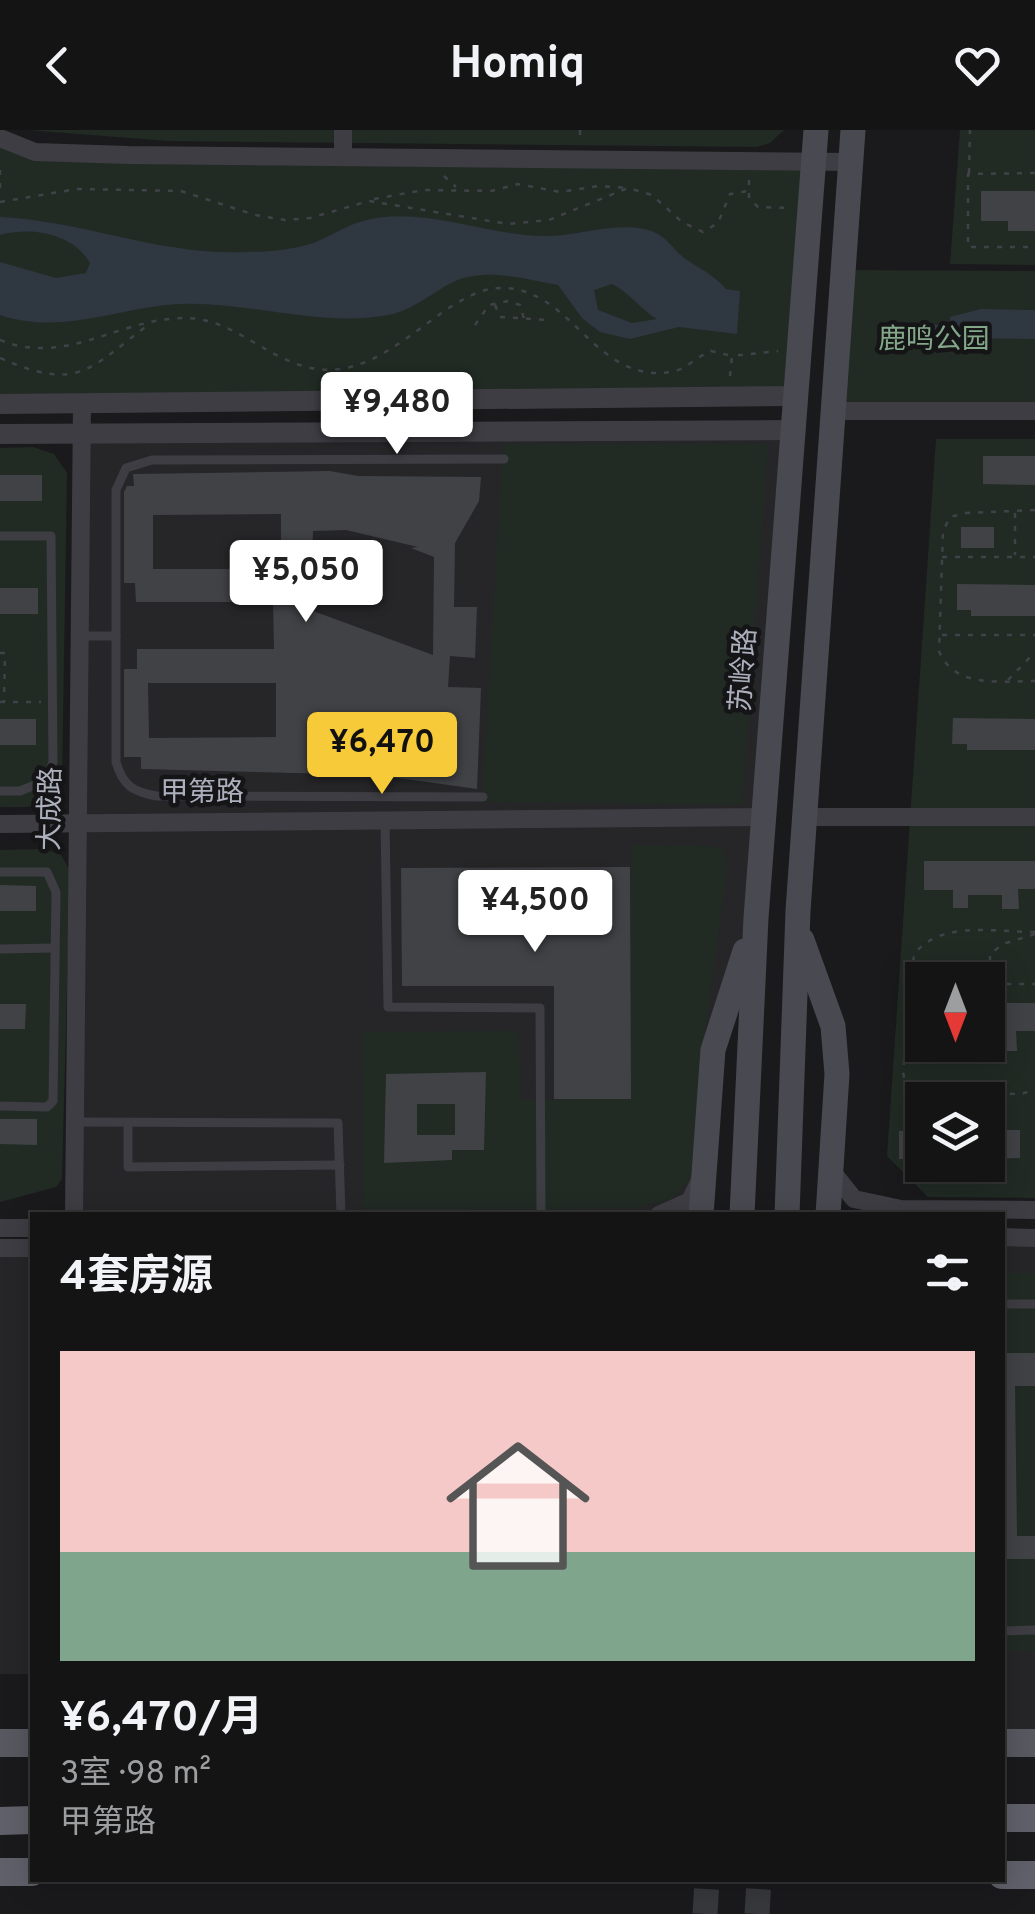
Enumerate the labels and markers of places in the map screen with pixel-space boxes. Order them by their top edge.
pin: ¥9,480 [316,372,478,457]
pin: ¥5,050 [225,540,387,625]
pin: ¥6,470 [301,712,463,797]
pin: ¥4,500 [454,870,616,955]

